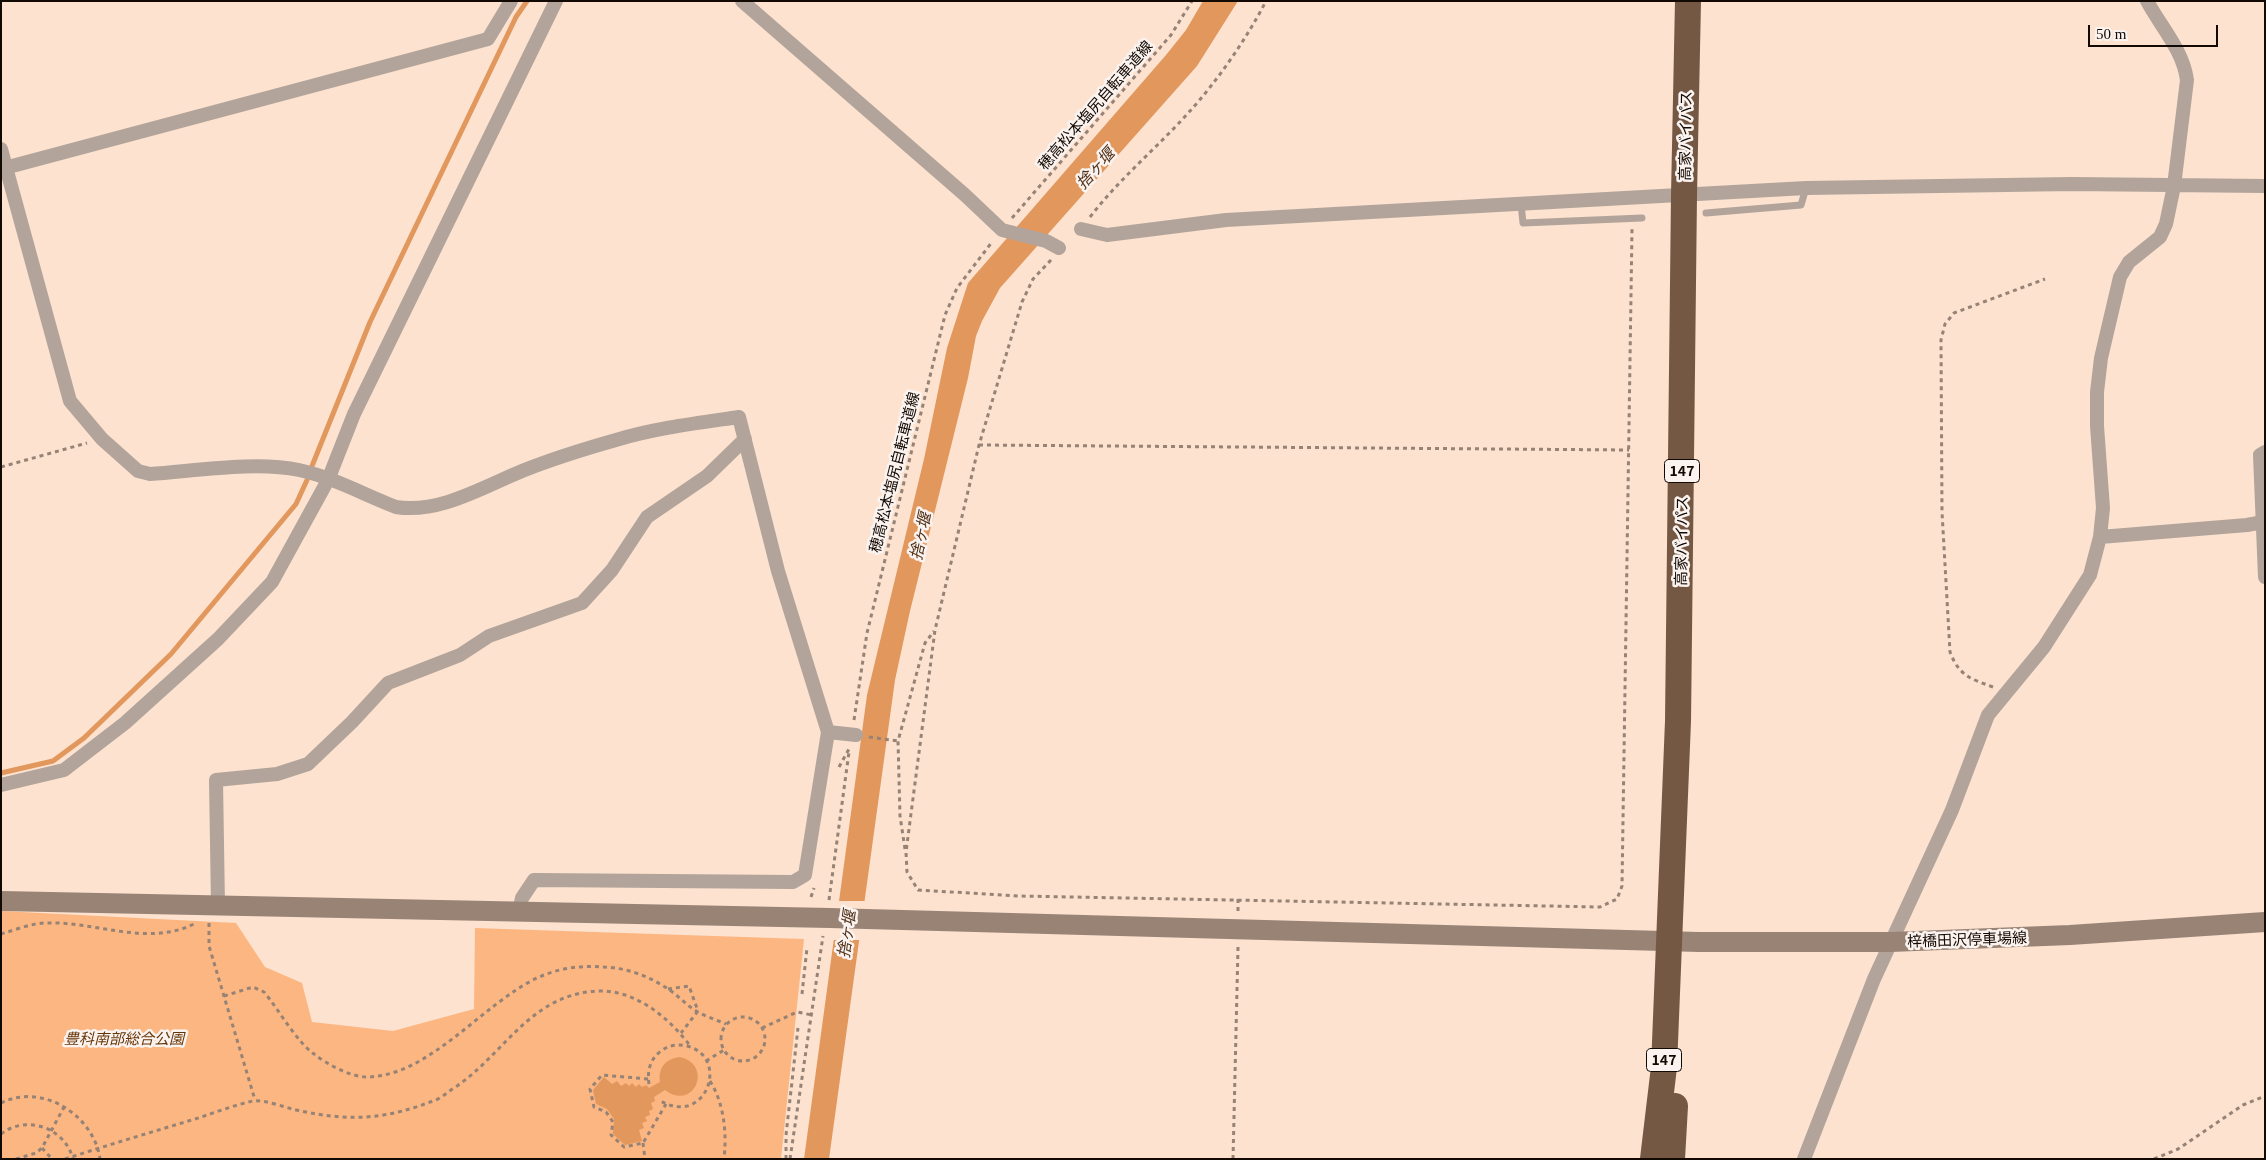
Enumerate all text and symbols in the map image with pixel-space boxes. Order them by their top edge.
scale bar [2091,15,2221,47]
text: 50 m [2096,26,2126,42]
street label: 穂高松本塩尻自転車道線 [1034,37,1156,173]
street label: 高家バイパス [1675,91,1695,181]
water label: 捨ヶ堰 [1072,144,1118,192]
street label: 穂高松本塩尻自転車道線 [865,390,923,554]
road number: 147 [1664,460,1700,482]
street label: 高家バイパス [1671,496,1691,586]
water label: 捨ヶ堰 [906,511,934,561]
water label: 捨ヶ堰 [833,909,859,959]
street label: 梓橋田沢停車場線 [1907,928,2027,950]
park label: 豊科南部総合公園 [64,1029,184,1047]
road number: 147 [1646,1048,1682,1072]

